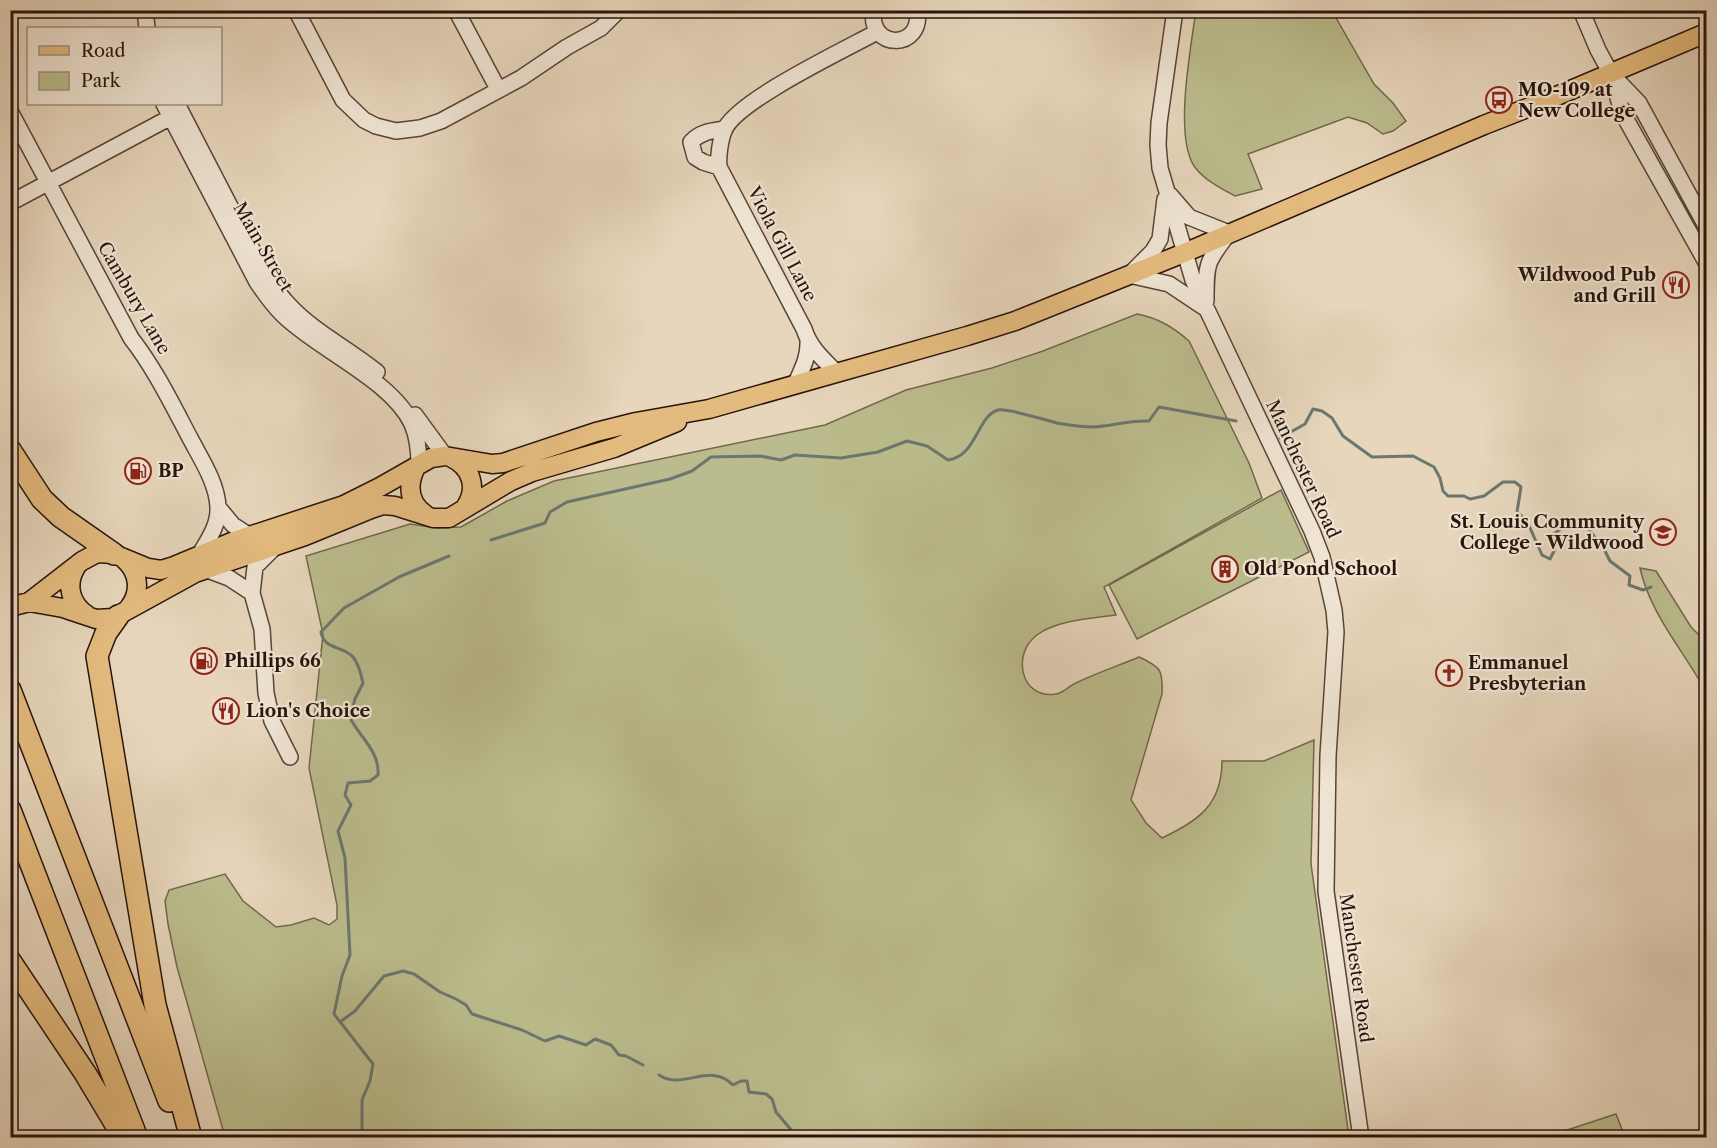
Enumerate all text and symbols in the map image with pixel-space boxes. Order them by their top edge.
legend [27,27,222,105]
text: Road [81,40,126,62]
text: Park [81,70,122,92]
place label: MO-109 at New College [1518,79,1635,122]
bus stop icon: MO-109 at New College [1484,85,1514,115]
street label: Viola Gill Lane [742,182,822,305]
street label: Main Street [228,198,298,296]
street label: Cambury Lane [93,238,175,358]
place label: Wildwood Pub and Grill [1517,264,1656,307]
restaurant icon: Wildwood Pub and Grill [1661,270,1691,300]
street label: Manchester Road [1261,396,1345,542]
fuel station icon: BP [123,456,153,486]
place label: BP [158,460,184,482]
place label: St. Louis Community College - Wildwood [1450,511,1645,554]
school or university icon: St. Louis Community College - Wildwood [1648,517,1678,547]
building icon: Old Pond School [1210,554,1240,584]
place label: Old Pond School [1244,558,1397,580]
fuel station icon: Phillips 66 [189,646,219,676]
place label: Phillips 66 [224,650,321,672]
place label: Emmanuel Presbyterian [1468,652,1587,695]
church icon: Emmanuel Presbyterian [1434,658,1464,688]
restaurant icon: Lion's Choice [211,696,241,726]
place label: Lion's Choice [246,700,371,722]
street label: Manchester Road [1335,892,1377,1044]

